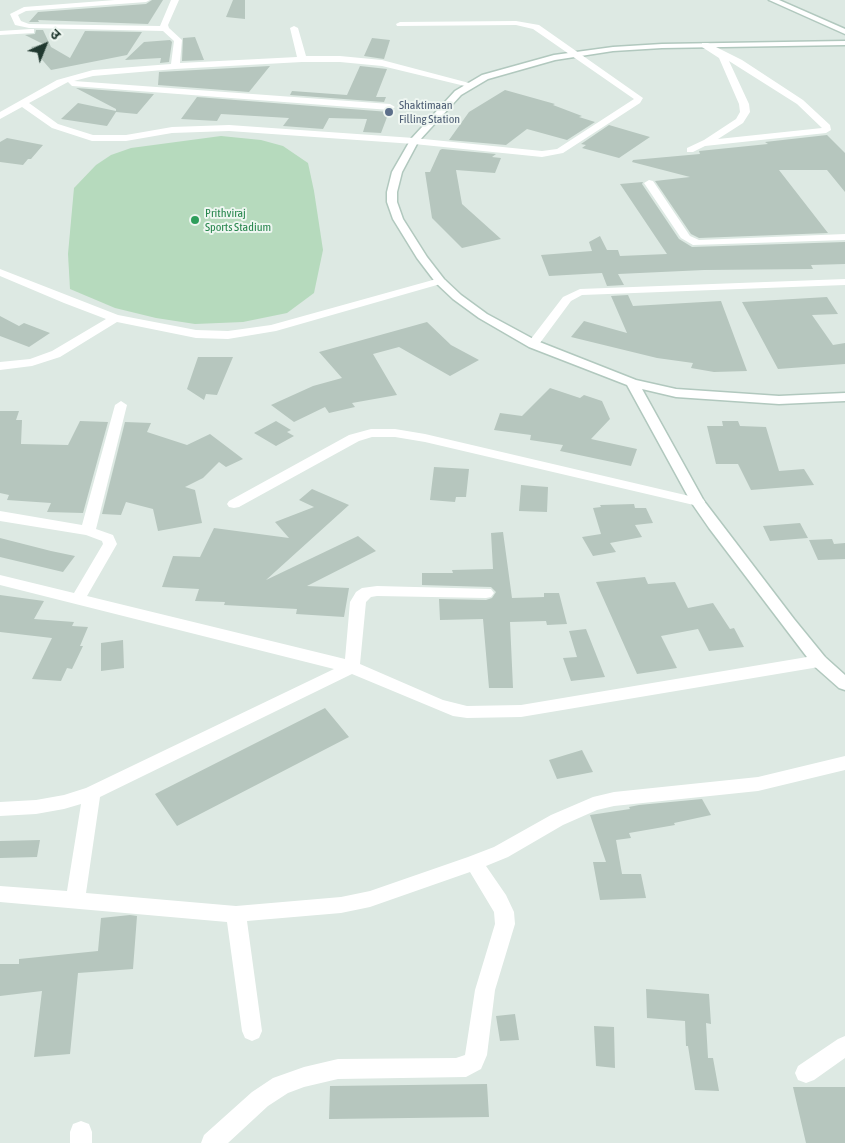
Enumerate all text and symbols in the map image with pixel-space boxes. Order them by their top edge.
north arrow [20,20,70,70]
text: उ [47,26,64,43]
place label: Shaktimaan Filling Station [399,98,460,126]
marker: Shaktimaan Filling Station [383,106,395,118]
place label: Prithviraj Sports Stadium [205,206,271,234]
marker: Prithviraj Sports Stadium [189,214,201,226]

